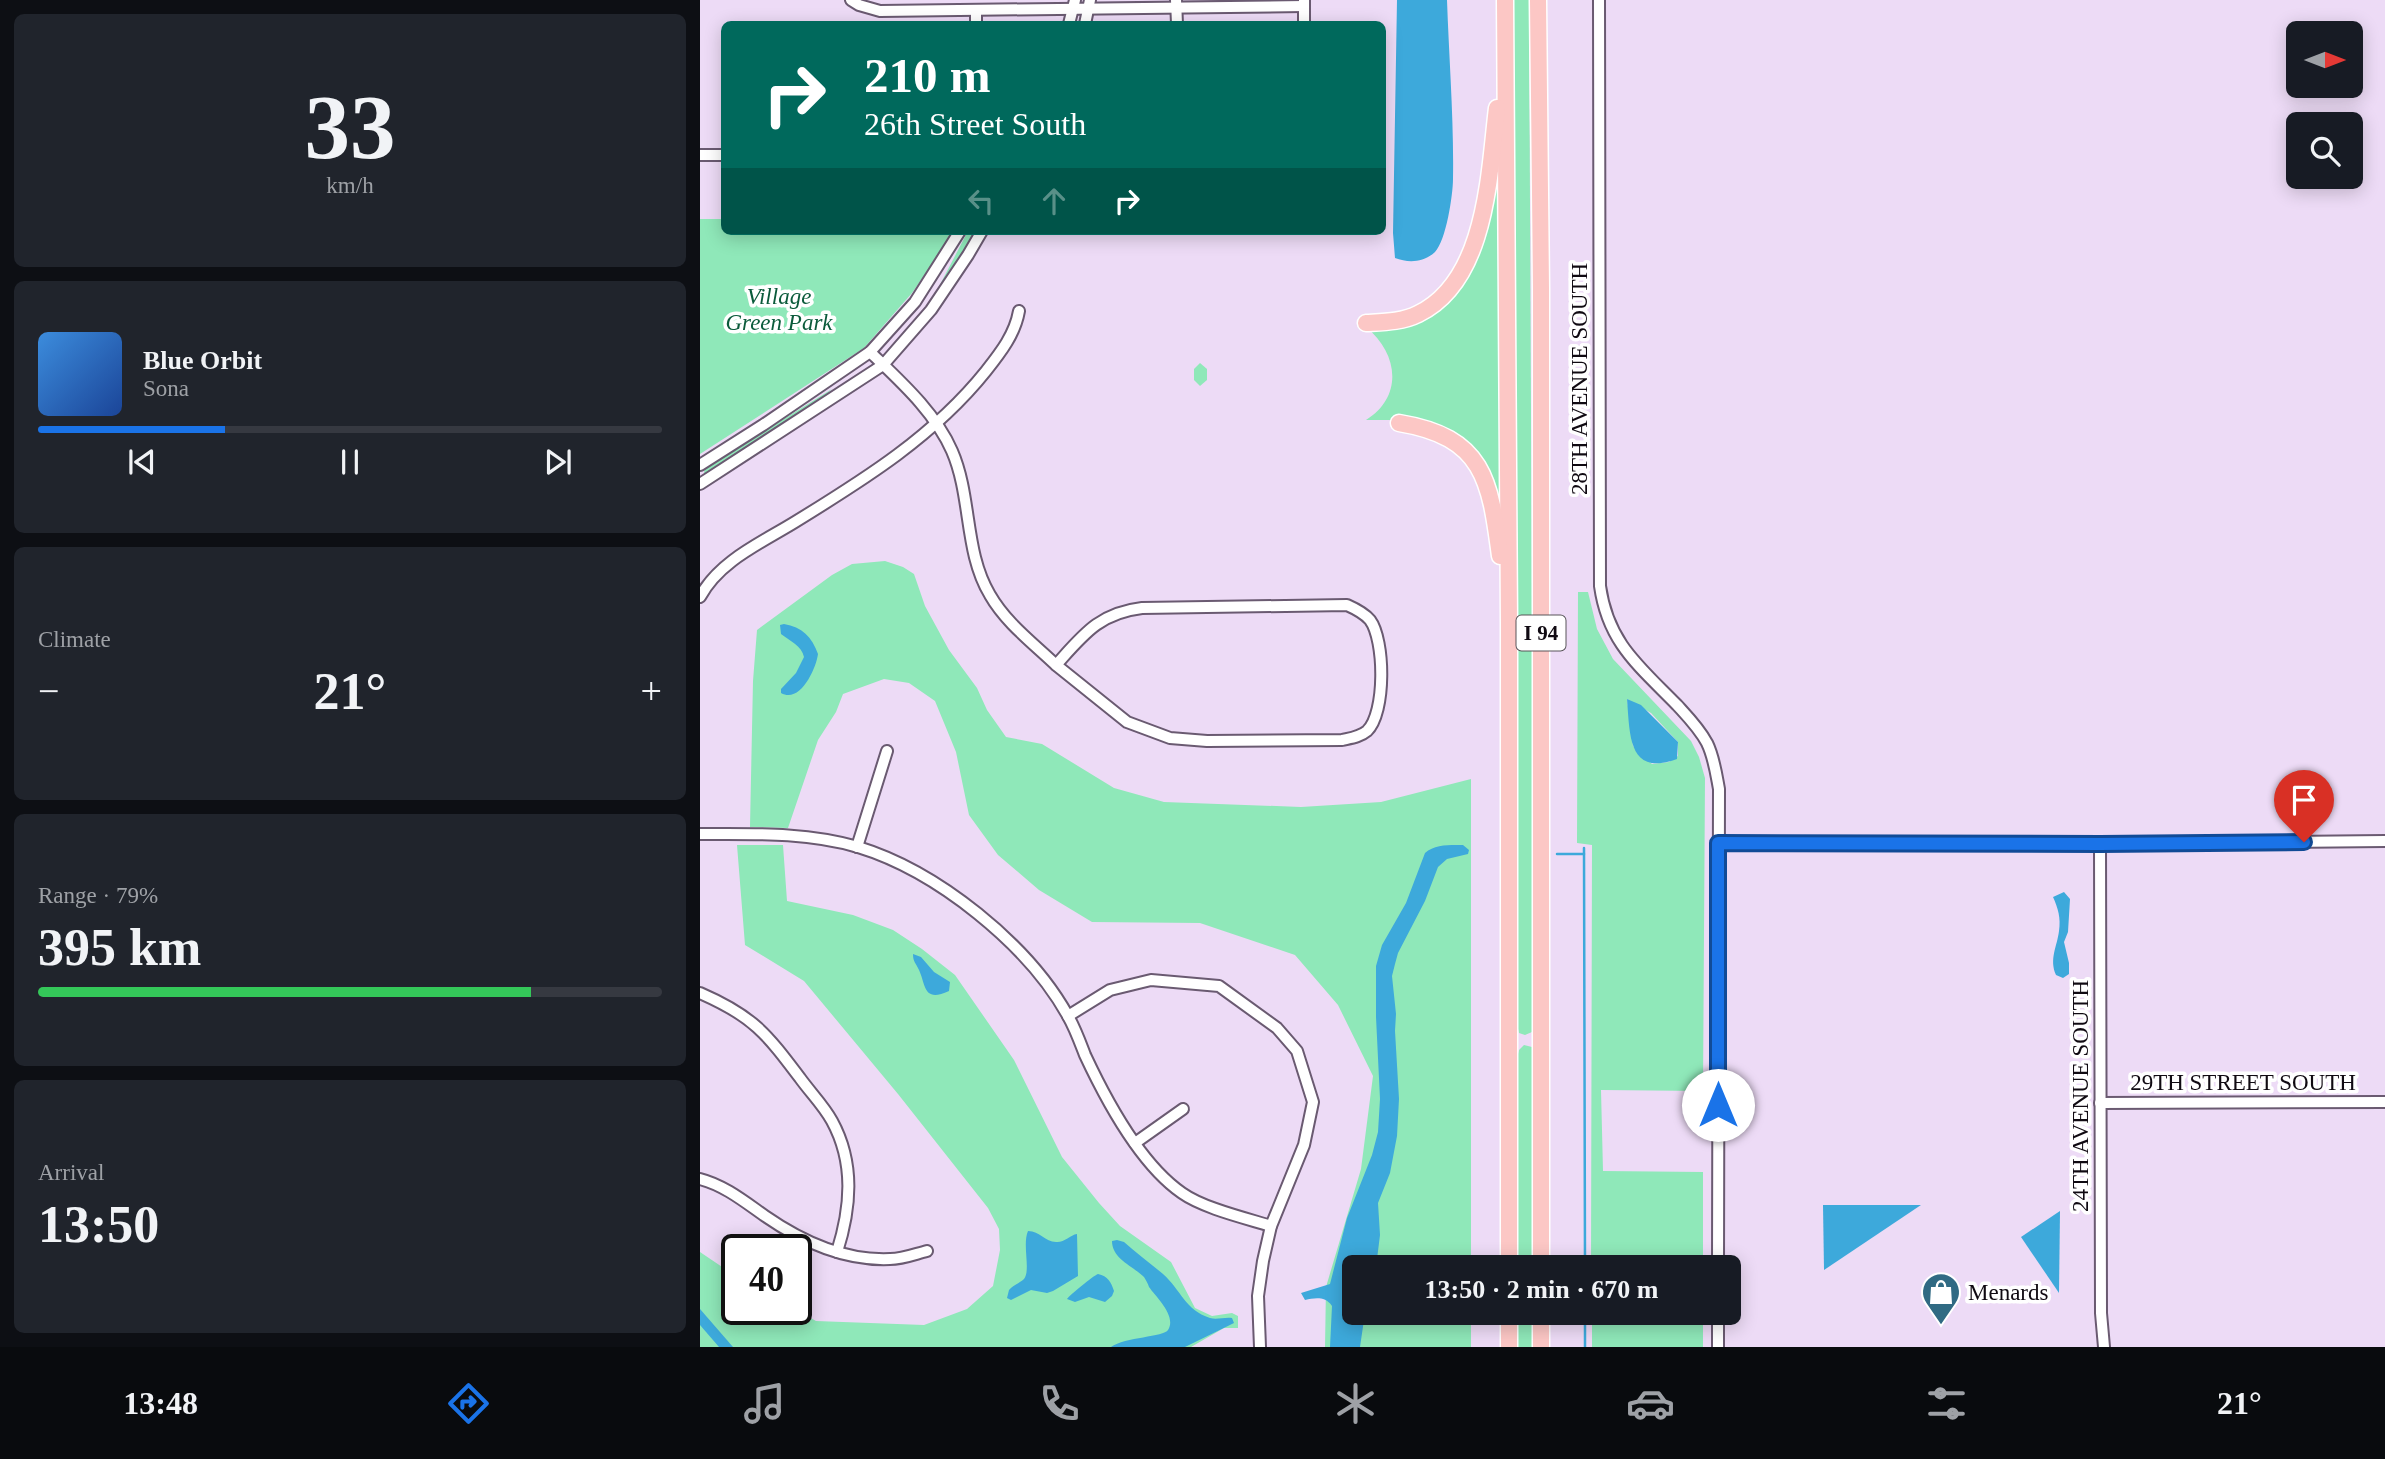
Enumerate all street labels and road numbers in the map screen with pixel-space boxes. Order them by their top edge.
street label: 28TH AVENUE SOUTH [1567,263,1592,495]
road number: I 94 [1516,616,1566,650]
street label: 24TH AVENUE SOUTH [2068,980,2093,1212]
street label: 29TH STREET SOUTH [2130,1070,2356,1095]

